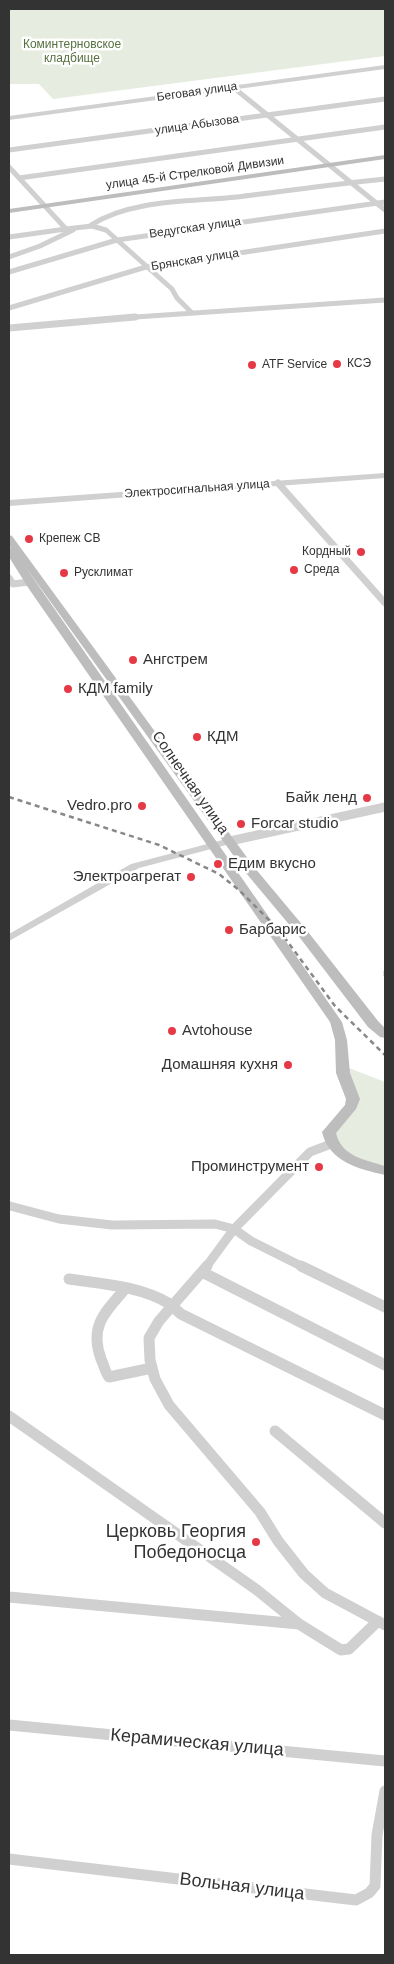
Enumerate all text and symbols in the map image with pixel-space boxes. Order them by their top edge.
park label: Коминтерновское кладбище [23,38,121,66]
street label: Беговая улица [156,79,238,105]
street label: улица Абызова [154,112,240,138]
street label: улица 45-й Стрелковой Дивизии [105,153,285,193]
street label: Ведугская улица [148,214,242,242]
street label: Брянская улица [150,246,240,274]
place label: КСЭ [347,357,371,371]
place label: ATF Service [262,358,327,372]
marker: КСЭ [331,358,343,370]
marker: ATF Service [246,359,258,371]
street label: Электросигнальная улица [124,477,270,501]
place label: Крепеж СВ [39,532,100,546]
marker: Крепеж СВ [23,533,35,545]
place label: Кордный [302,545,351,559]
marker: Кордный [355,546,367,558]
place label: Среда [304,563,339,577]
marker: Среда [288,564,300,576]
place label: Русклимат [74,566,133,580]
marker: Русклимат [58,567,70,579]
place label: Ангстрем [143,651,208,669]
marker: Ангстрем [127,654,139,666]
place label: КДМ family [78,680,153,698]
marker: КДМ family [62,683,74,695]
street label: Солнечная улица [148,728,232,838]
place label: КДМ [207,728,238,746]
marker: КДМ [191,731,203,743]
place label: Байк ленд [286,789,357,807]
marker: Байк ленд [361,792,373,804]
place label: Vedro.pro [67,797,132,815]
marker: Vedro.pro [136,800,148,812]
place label: Forcar studio [251,815,339,833]
marker: Forcar studio [235,818,247,830]
place label: Едим вкусно [228,855,316,873]
marker: Едим вкусно [212,858,224,870]
place label: Электроагрегат [73,868,181,886]
marker: Электроагрегат [185,871,197,883]
place label: Барбарис [239,921,306,939]
marker: Барбарис [223,924,235,936]
place label: Avtohouse [182,1022,253,1040]
marker: Avtohouse [166,1025,178,1037]
place label: Домашняя кухня [162,1056,278,1074]
marker: Домашняя кухня [282,1059,294,1071]
place label: Проминструмент [191,1158,309,1176]
marker: Проминструмент [313,1161,325,1173]
place label: Церковь Георгия Победоносца [106,1521,246,1564]
marker: Церковь Георгия Победоносца [250,1536,262,1548]
street label: Керамическая улица [109,1725,285,1761]
street label: Вольная улица [178,1869,306,1905]

